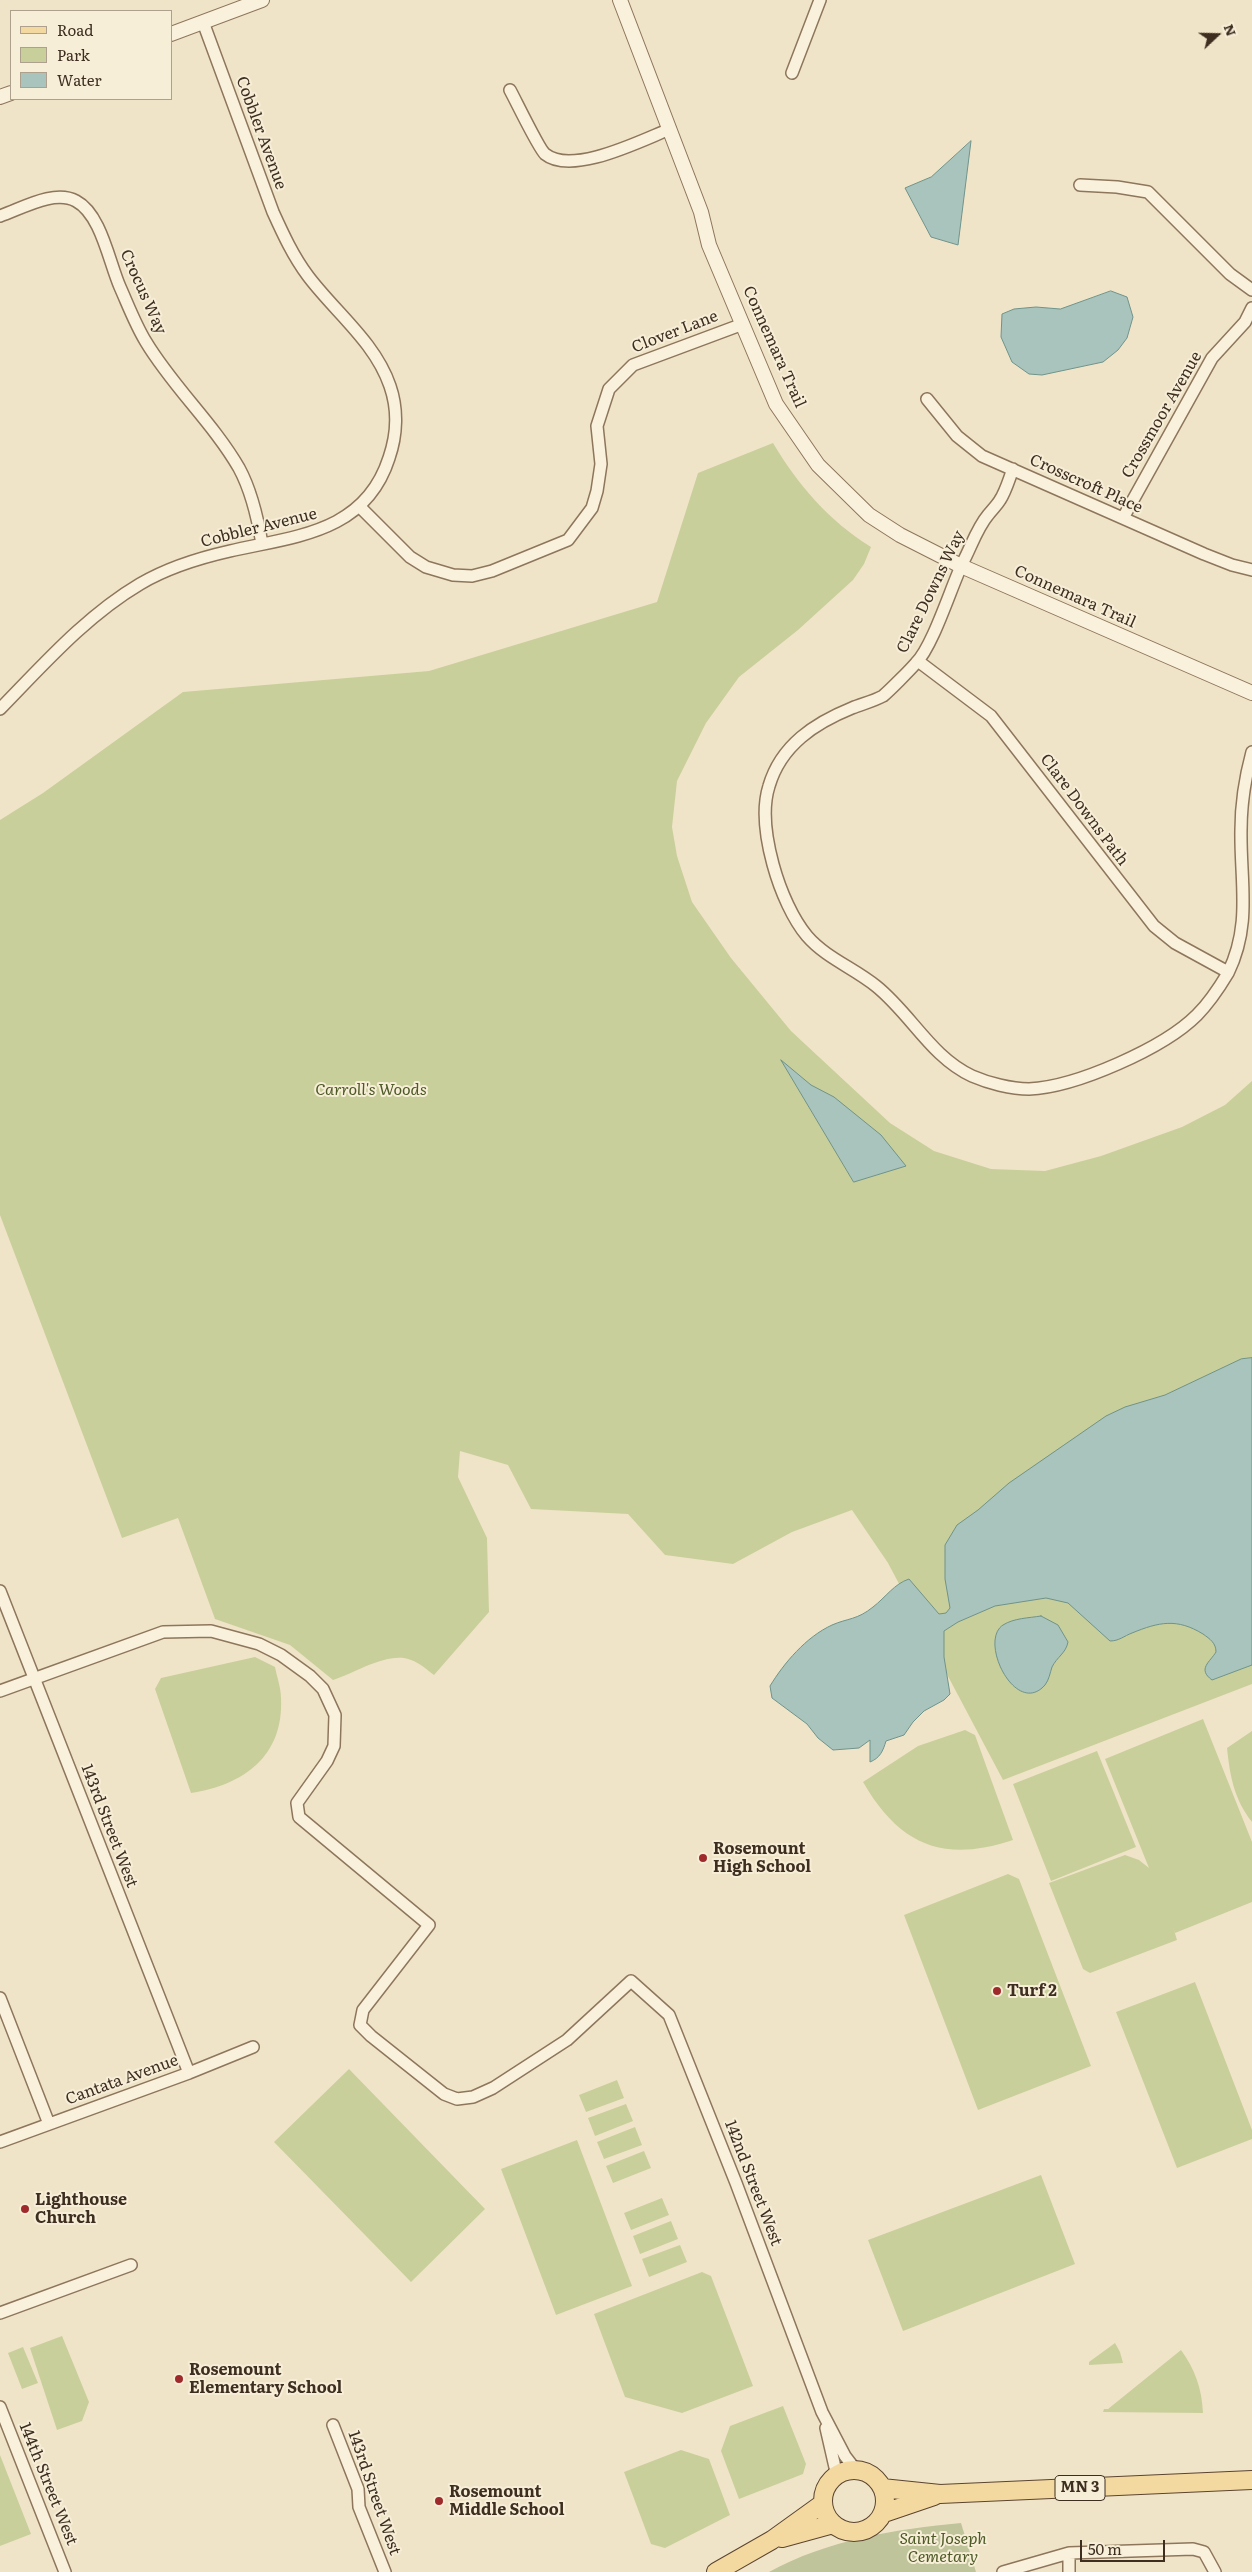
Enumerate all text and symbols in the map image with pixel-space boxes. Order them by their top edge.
legend [10,10,172,100]
north arrow [1192,10,1242,60]
text: Road [57,18,93,41]
text: N [1220,21,1242,39]
text: Park [57,43,90,66]
text: Water [57,68,102,91]
street label: Cobbler Avenue [232,74,290,192]
street label: Crocus Way [116,247,170,337]
street label: Connemara Trail [739,283,809,411]
street label: Clover Lane [629,307,721,357]
street label: Crossmoor Avenue [1118,348,1206,482]
street label: Crosscroft Place [1027,450,1145,518]
street label: Cobbler Avenue [199,504,319,552]
street label: Clare Downs Way [893,528,969,656]
street label: Connemara Trail [1011,562,1139,632]
street label: Clare Downs Path [1036,750,1132,870]
park label: Carroll's Woods [315,1080,427,1100]
street label: 143rd Street West [77,1762,141,1890]
place label: Rosemount High School [713,1839,811,1877]
marker: Rosemount High School [697,1852,709,1864]
place label: Turf 2 [1007,1981,1057,2001]
marker: Turf 2 [991,1985,1003,1997]
street label: Cantata Avenue [63,2051,181,2109]
street label: 142nd Street West [720,2118,786,2248]
place label: Lighthouse Church [35,2190,127,2228]
marker: Lighthouse Church [19,2203,31,2215]
place label: Rosemount Elementary School [189,2360,342,2398]
marker: Rosemount Elementary School [173,2373,185,2385]
street label: 144th Street West [15,2420,81,2548]
street label: 143rd Street West [344,2428,404,2558]
road number: MN 3 [1055,2476,1105,2500]
place label: Rosemount Middle School [449,2482,564,2520]
marker: Rosemount Middle School [433,2495,445,2507]
park label: Saint Joseph Cemetary [899,2529,987,2567]
scale bar [1082,2530,1167,2562]
text: 50 m [1088,2537,1122,2560]

